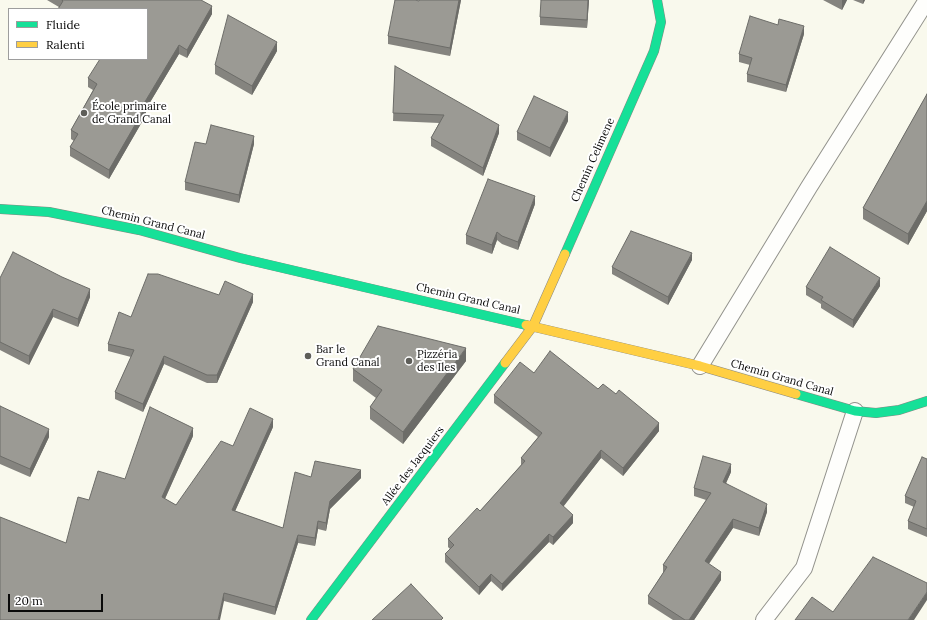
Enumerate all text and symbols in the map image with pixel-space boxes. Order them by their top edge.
legend [8,8,148,60]
text: Fluide [46,17,80,32]
text: Ralenti [46,37,85,52]
place label: École primaire de Grand Canal [92,100,171,126]
marker: École primaire de Grand Canal [79,108,89,118]
street label: Chemin Celimene [568,116,618,204]
street label: Chemin Grand Canal [100,204,206,242]
street label: Chemin Grand Canal [415,281,521,317]
place label: Bar le Grand Canal [316,343,380,369]
place label: Pizzéria des Iles [417,348,457,374]
marker: Bar le Grand Canal [303,351,313,361]
marker: Pizzéria des Iles [404,356,414,366]
street label: Chemin Grand Canal [729,357,835,399]
street label: Allée des Jacquiers [379,424,447,508]
scale bar [10,586,105,612]
text: 20 m [15,593,43,608]

